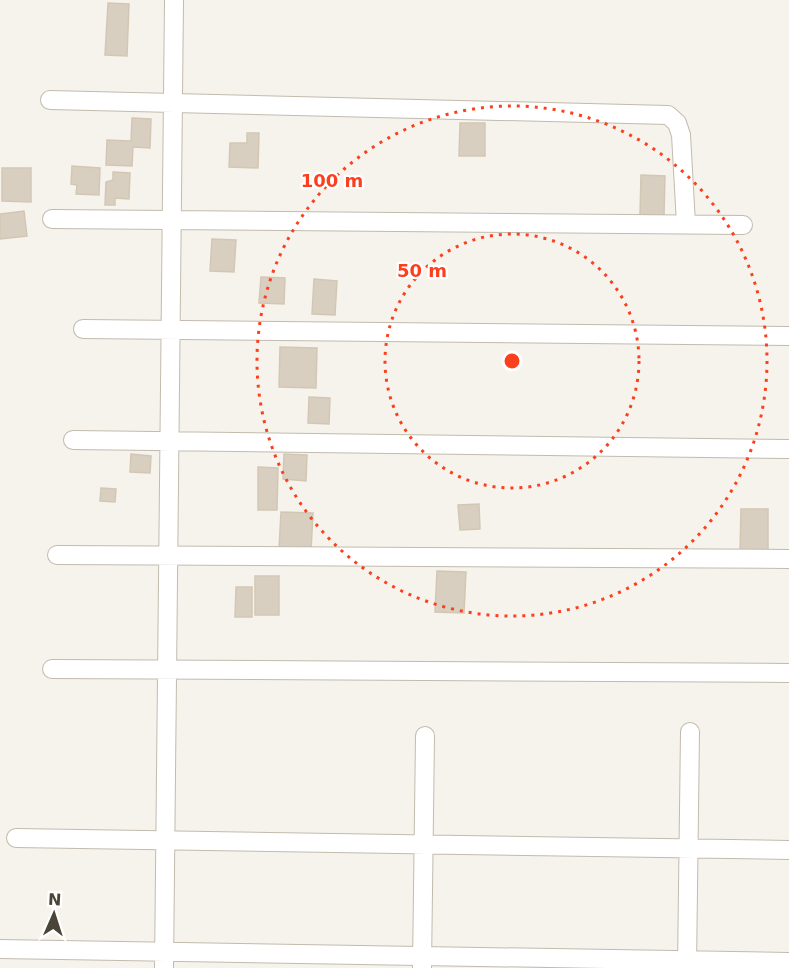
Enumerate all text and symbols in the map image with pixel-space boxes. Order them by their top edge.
text: 100 m [301,170,363,191]
text: 50 m [397,260,447,281]
centre of rings [502,351,522,371]
north arrow [24,884,84,944]
text: N [48,890,62,909]

